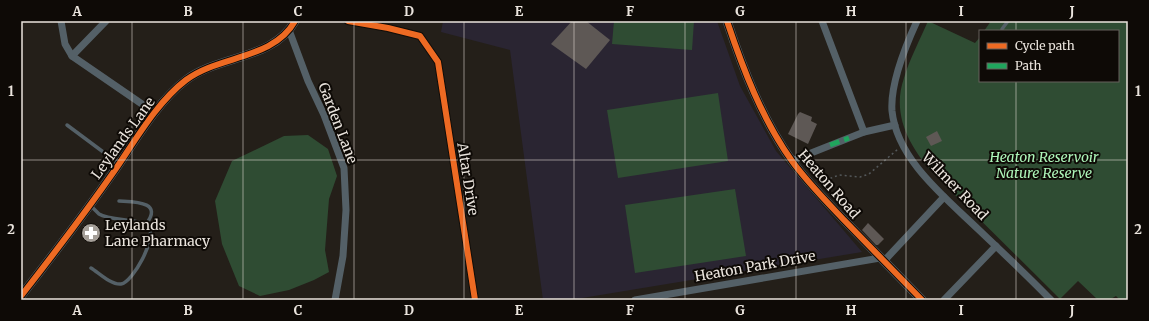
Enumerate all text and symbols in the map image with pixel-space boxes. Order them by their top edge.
text: A [71,3,82,20]
text: B [183,3,193,20]
text: C [294,3,303,20]
text: D [404,3,414,20]
text: E [515,3,524,20]
text: F [626,3,634,20]
text: G [735,3,745,20]
text: H [846,3,857,20]
text: I [958,3,964,20]
text: J [1068,3,1075,20]
legend [979,30,1119,82]
text: Cycle path [1015,38,1075,53]
text: Path [1015,58,1041,73]
street label: Garden Lane [314,80,362,166]
text: 1 [8,83,14,100]
text: 1 [1135,83,1141,100]
street label: Leylands Lane [87,93,159,183]
street label: Altar Drive [453,140,483,217]
street label: Heaton Road [794,146,864,223]
street label: Wilmer Road [917,148,992,224]
park label: Heaton Reservoir Nature Reserve [989,148,1099,182]
place label: Leylands Lane Pharmacy [105,216,211,250]
text: 2 [7,221,15,238]
text: 2 [1134,221,1142,238]
pharmacy icon: Leylands Lane Pharmacy [80,222,102,244]
street label: Heaton Park Drive [693,247,817,285]
text: A [71,302,82,319]
text: B [183,302,193,319]
text: C [294,302,303,319]
text: D [404,302,414,319]
text: E [515,302,524,319]
text: F [626,302,634,319]
text: G [735,302,745,319]
text: H [846,302,857,319]
text: I [958,302,964,319]
text: J [1068,302,1075,319]

